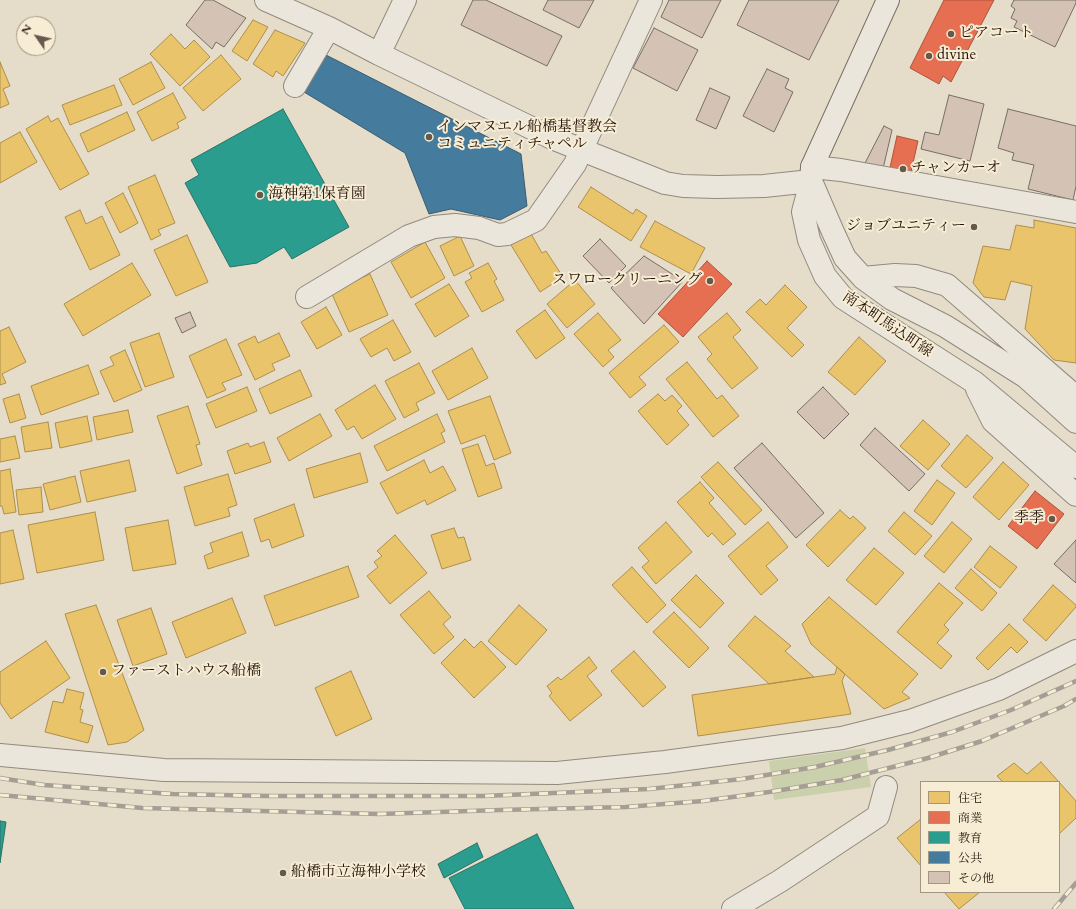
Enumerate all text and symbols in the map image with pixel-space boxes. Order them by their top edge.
north arrow [16,16,56,56]
text: N [18,21,35,38]
place label: ピアコート [959,25,1034,43]
marker: ピアコート [946,29,956,39]
place label: divine [937,47,976,65]
marker: divine [924,51,934,61]
place label: インマヌエル船橋基督教会 コミュニティチャペル [437,119,617,154]
marker: インマヌエル船橋基督教会 コミュニティチャペル [424,132,434,142]
place label: チャンカーオ [911,160,1001,178]
marker: チャンカーオ [898,164,908,174]
place label: 海神第1保育園 [268,186,366,204]
marker: 海神第1保育園 [255,190,265,200]
place label: ジョブユニティー [846,218,966,236]
marker: ジョブユニティー [969,222,979,232]
place label: スワロークリーニング [552,272,702,290]
marker: スワロークリーニング [705,276,715,286]
street label: 南本町馬込町線 [838,288,936,362]
place label: 季季 [1014,510,1044,528]
marker: 季季 [1047,514,1057,524]
place label: ファーストハウス船橋 [111,663,261,681]
marker: ファーストハウス船橋 [98,667,108,677]
legend [920,781,1060,893]
text: 住宅 [958,790,982,806]
text: 商業 [958,810,982,826]
text: 教育 [958,830,982,846]
text: 公共 [958,850,982,866]
place label: 船橋市立海神小学校 [291,864,426,882]
marker: 船橋市立海神小学校 [278,868,288,878]
text: その他 [958,870,994,886]

